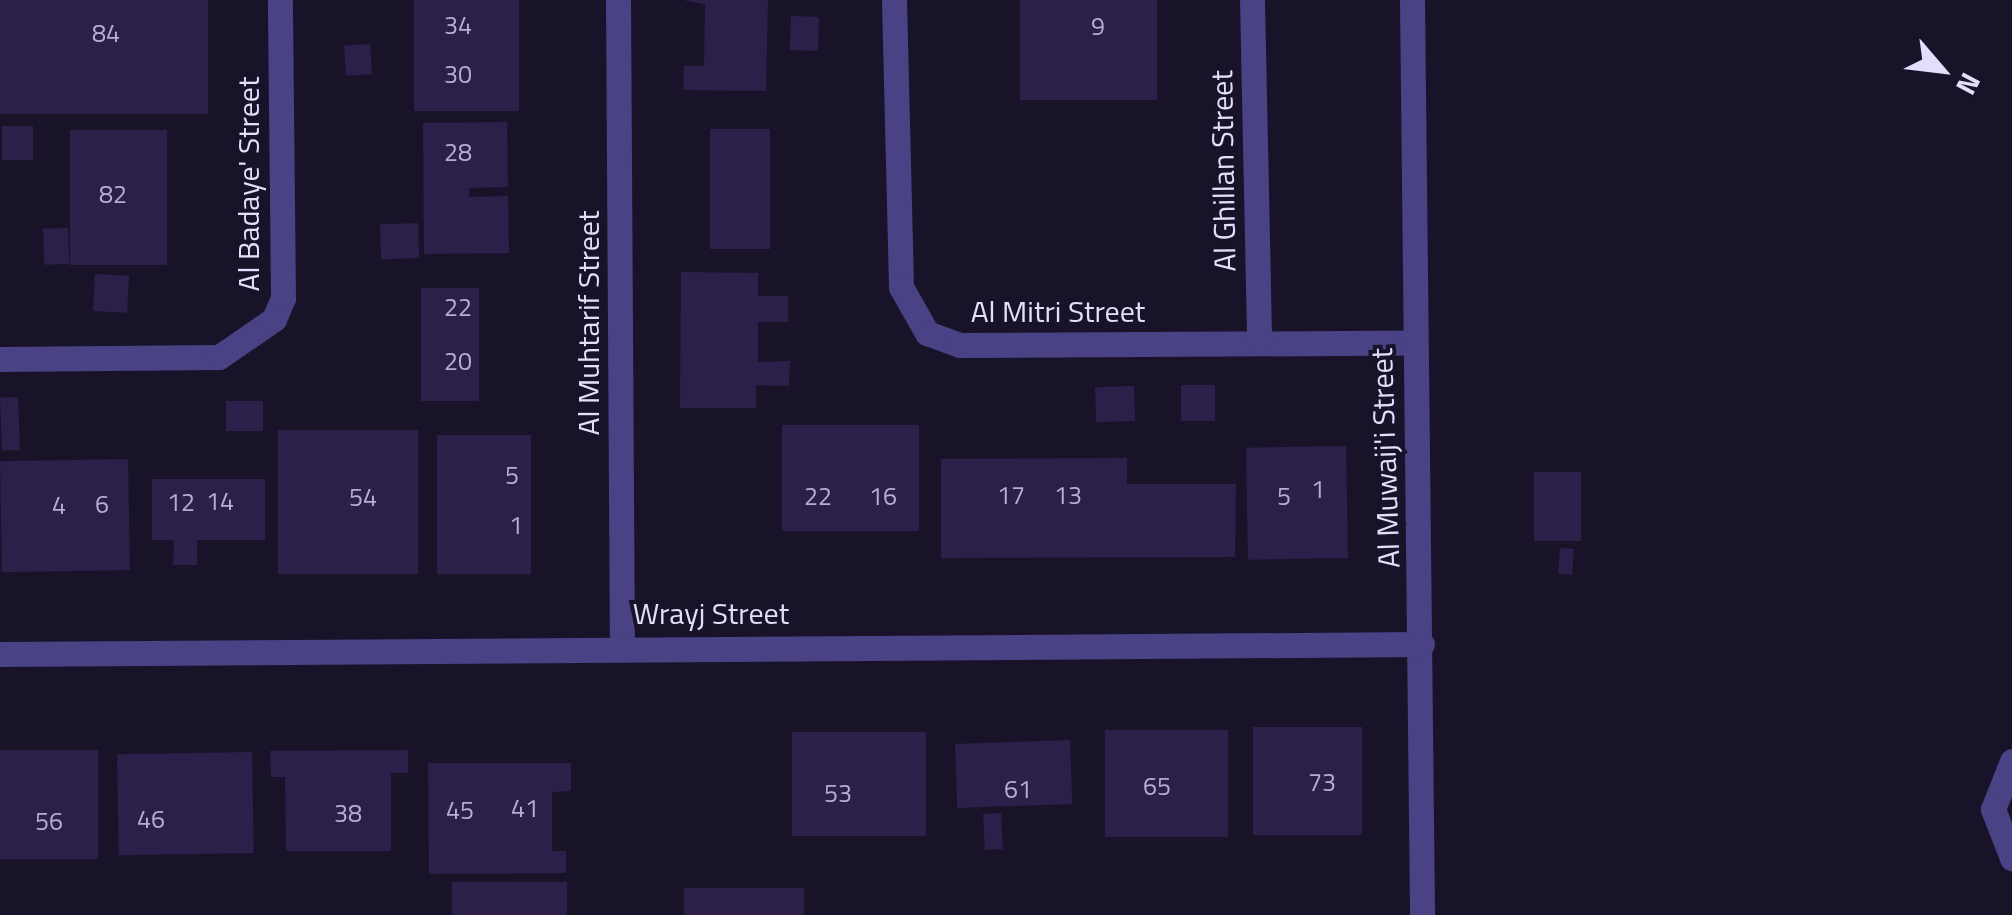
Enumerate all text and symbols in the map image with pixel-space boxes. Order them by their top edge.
house number: 34 [444,10,472,40]
house number: 9 [1091,11,1105,41]
house number: 84 [92,18,120,48]
north arrow [1892,20,1992,120]
house number: 30 [444,59,472,89]
text: N [1945,66,1992,103]
street label: Al Ghillan Street [1203,70,1243,272]
street label: Al Badaye' Street [230,77,266,291]
house number: 28 [444,137,472,167]
house number: 82 [99,179,127,209]
street label: Al Muhtarif Street [570,211,606,435]
house number: 22 [444,292,472,322]
street label: Al Mitri Street [971,293,1145,329]
house number: 20 [444,346,472,376]
street label: Al Muwaij'i Street [1363,347,1407,569]
house number: 5 [505,460,519,490]
house number: 1 [1311,474,1325,504]
house number: 17 [997,480,1025,510]
house number: 13 [1054,480,1082,510]
house number: 22 [804,481,832,511]
house number: 16 [869,481,897,511]
house number: 5 [1277,481,1291,511]
house number: 54 [349,482,377,512]
house number: 14 [206,486,234,516]
house number: 12 [167,487,195,517]
house number: 6 [95,489,109,519]
house number: 4 [52,490,66,520]
house number: 1 [509,510,523,540]
street label: Wrayj Street [633,595,789,631]
house number: 73 [1308,767,1336,797]
house number: 65 [1143,771,1171,801]
house number: 61 [1004,774,1032,804]
house number: 53 [824,778,852,808]
house number: 41 [511,793,539,823]
house number: 45 [446,795,474,825]
house number: 38 [334,798,362,828]
house number: 46 [137,804,165,834]
house number: 56 [35,806,63,836]

